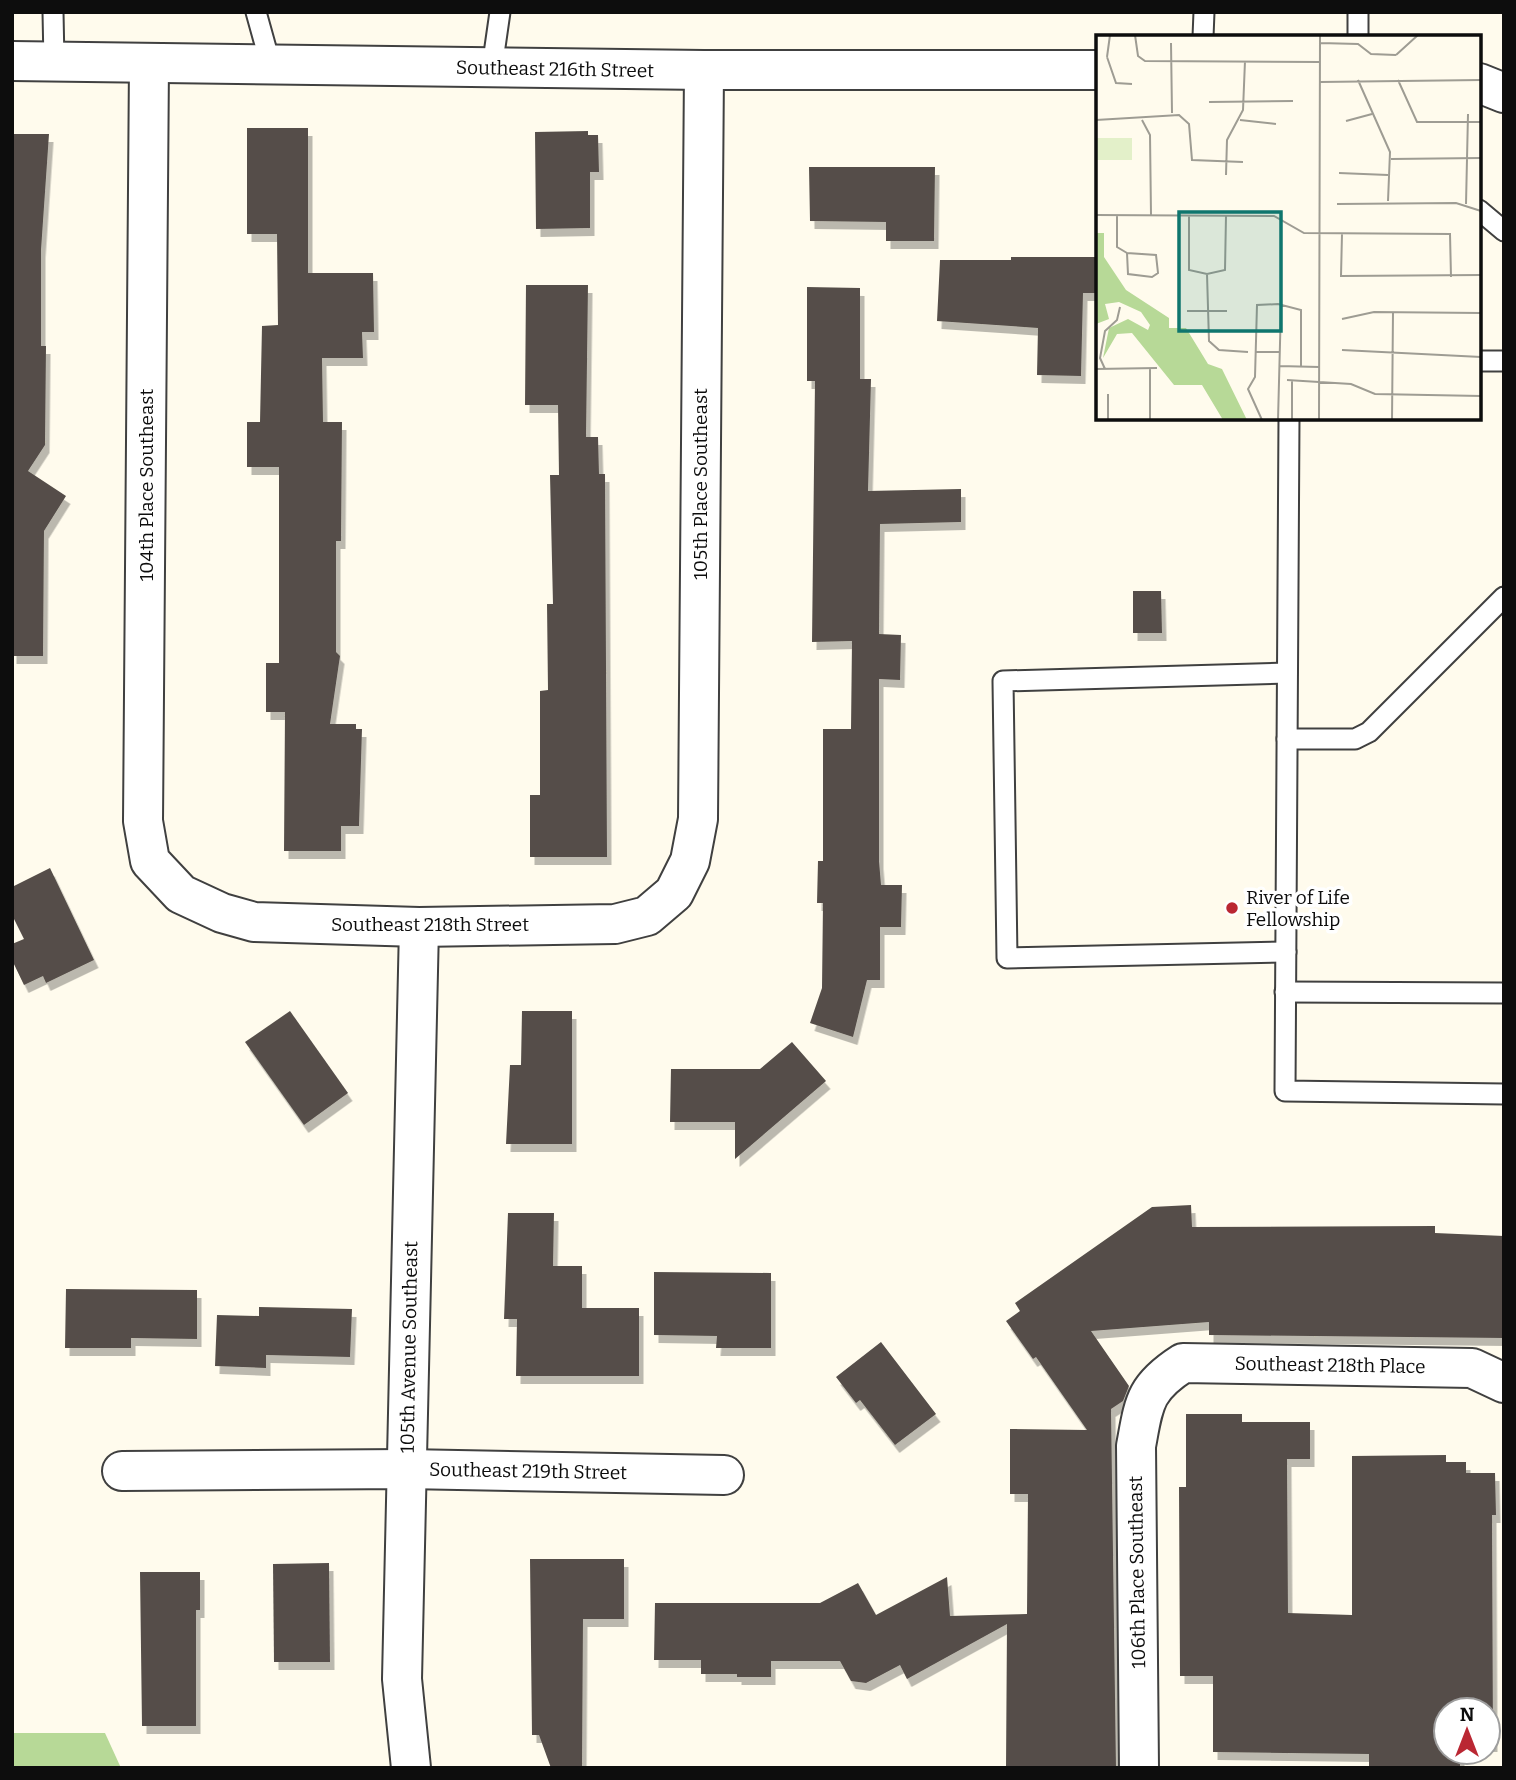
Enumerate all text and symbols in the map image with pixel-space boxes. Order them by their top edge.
inset map [1096,35,1481,420]
street label: Southeast 216th Street [456,56,654,82]
street label: 105th Place Southeast [689,388,712,580]
street label: 104th Place Southeast [135,389,158,581]
place label: River of Life Fellowship [1246,886,1350,931]
marker: River of Life Fellowship [1224,900,1240,916]
street label: Southeast 218th Street [331,913,529,936]
street label: 105th Avenue Southeast [396,1241,422,1453]
street label: Southeast 218th Place [1234,1352,1426,1378]
street label: Southeast 219th Street [429,1458,627,1484]
street label: 106th Place Southeast [1124,1475,1150,1669]
north arrow [1432,1696,1502,1766]
text: N [1460,1703,1475,1726]

